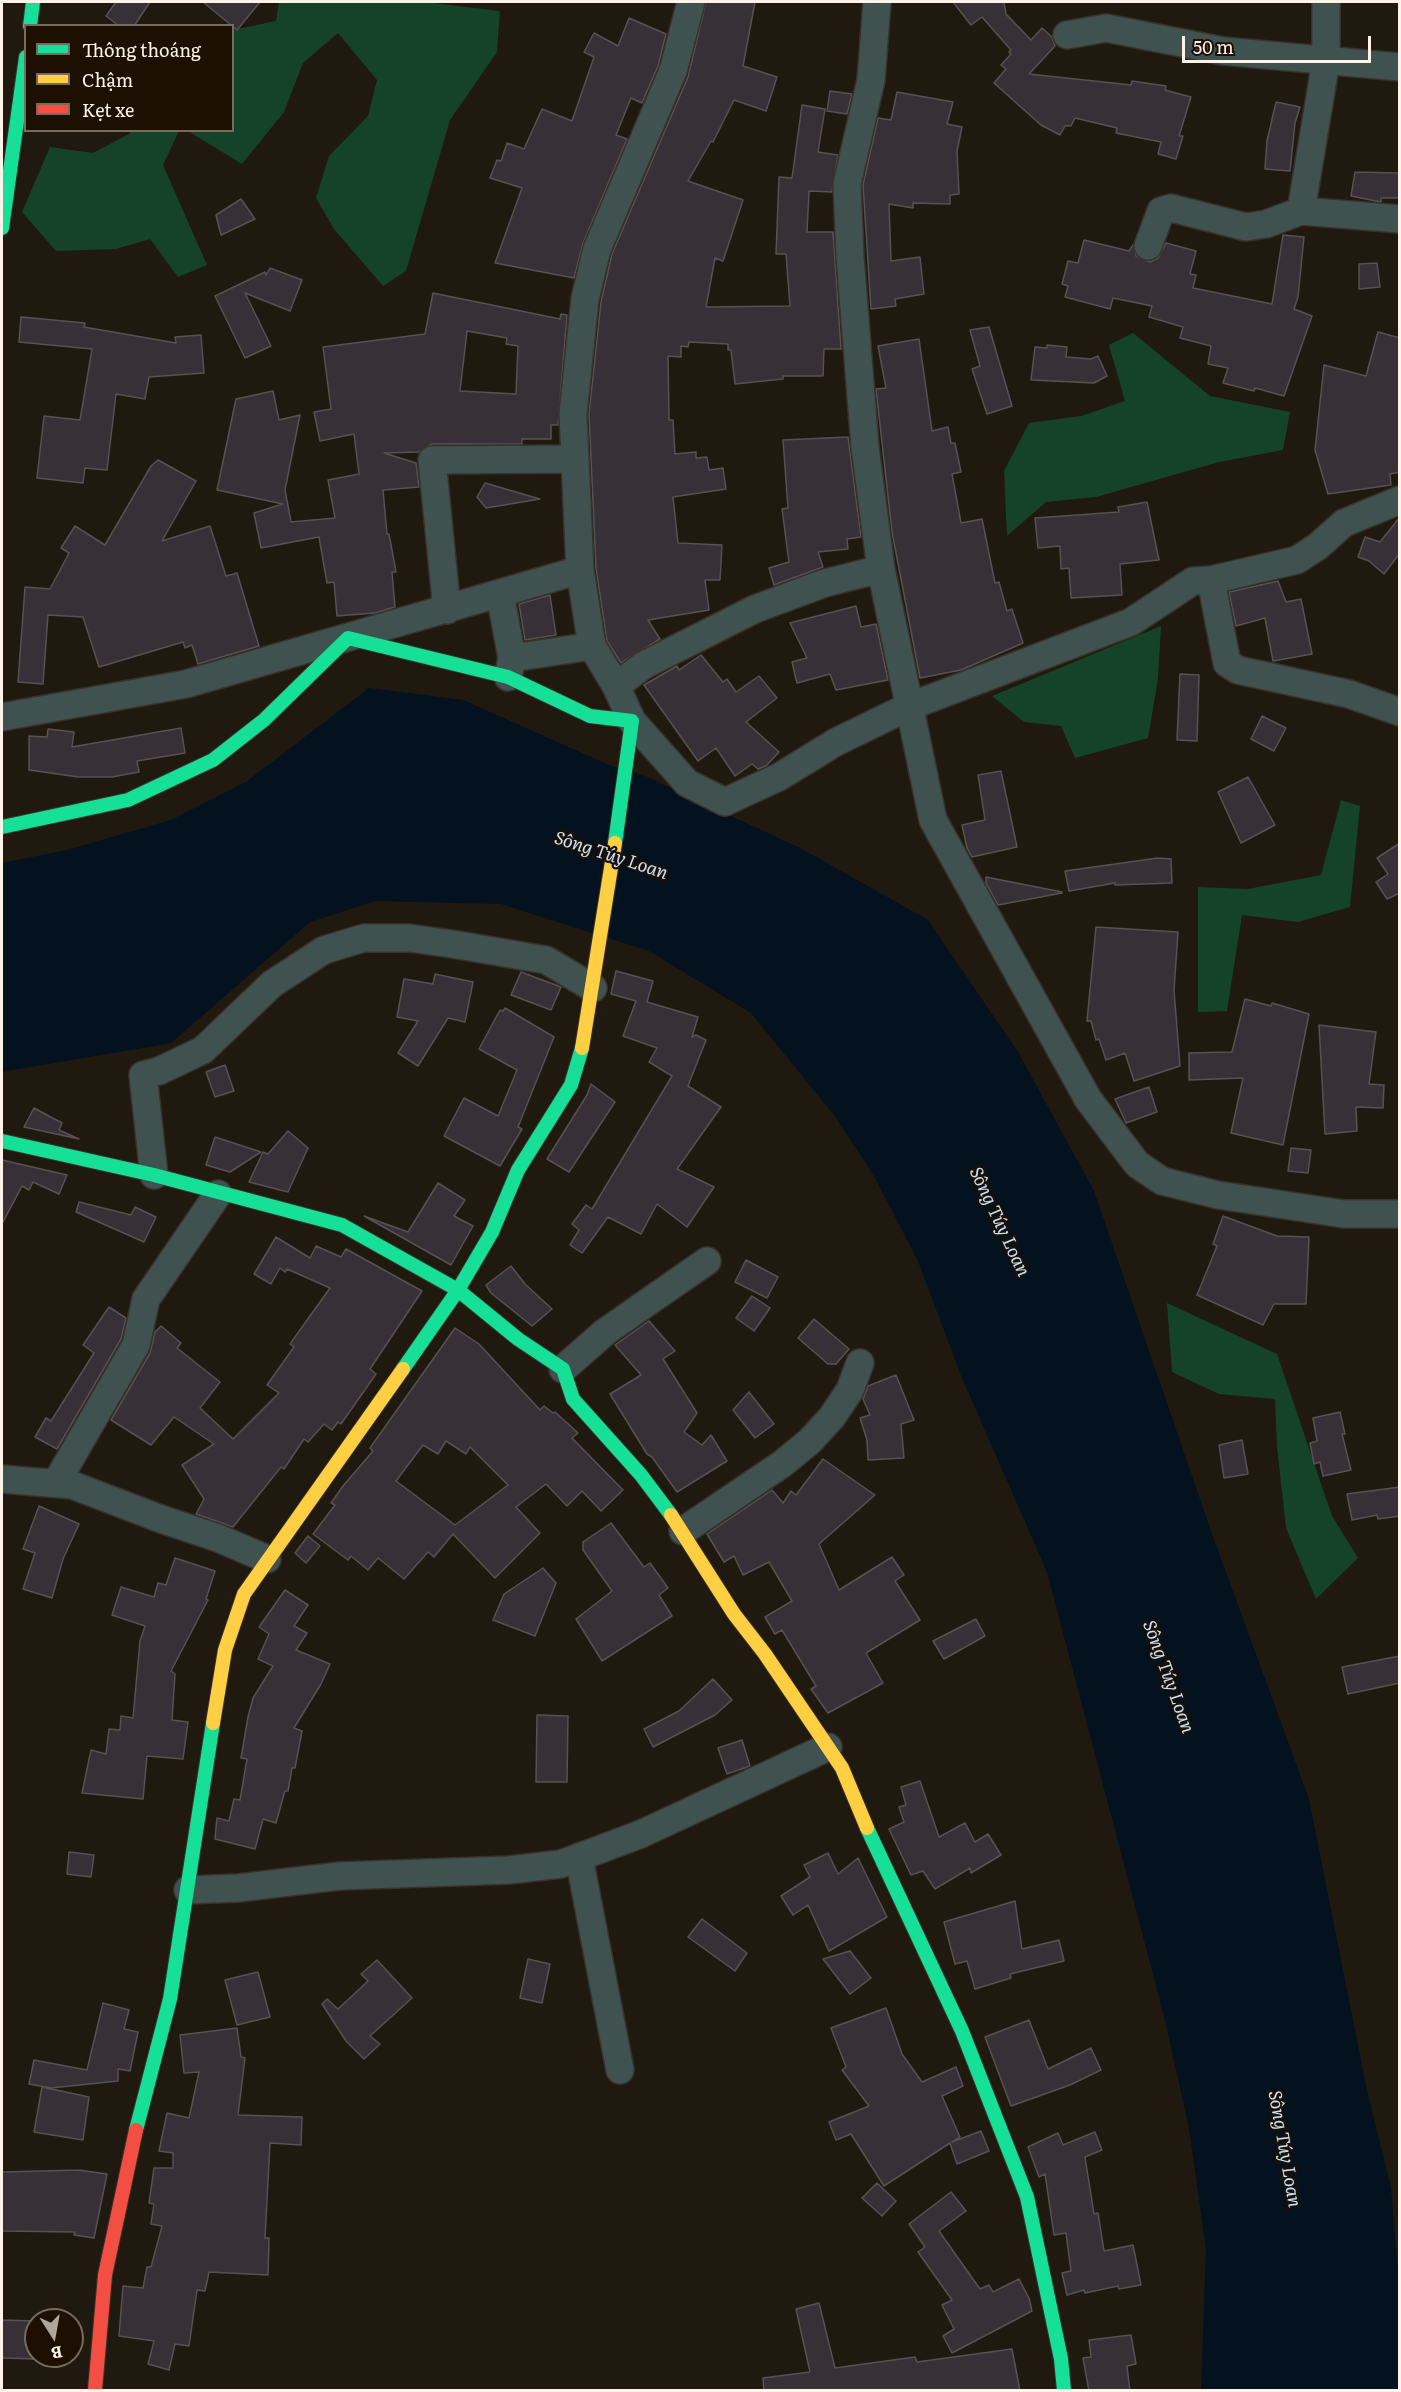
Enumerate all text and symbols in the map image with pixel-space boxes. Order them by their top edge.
legend [24,24,234,132]
scale bar [1185,24,1374,62]
text: 50 m [1193,33,1234,60]
text: Thông thoáng [82,36,201,63]
text: Chậm [82,66,133,93]
text: Kẹt xe [82,96,134,123]
water label: Sông Túy Loan [551,827,671,885]
water label: Sông Túy Loan [964,1164,1034,1280]
water label: Sông Túy Loan [1138,1618,1198,1736]
water label: Sông Túy Loan [1263,2089,1305,2209]
north arrow [24,2308,84,2368]
text: B [49,2341,65,2367]

